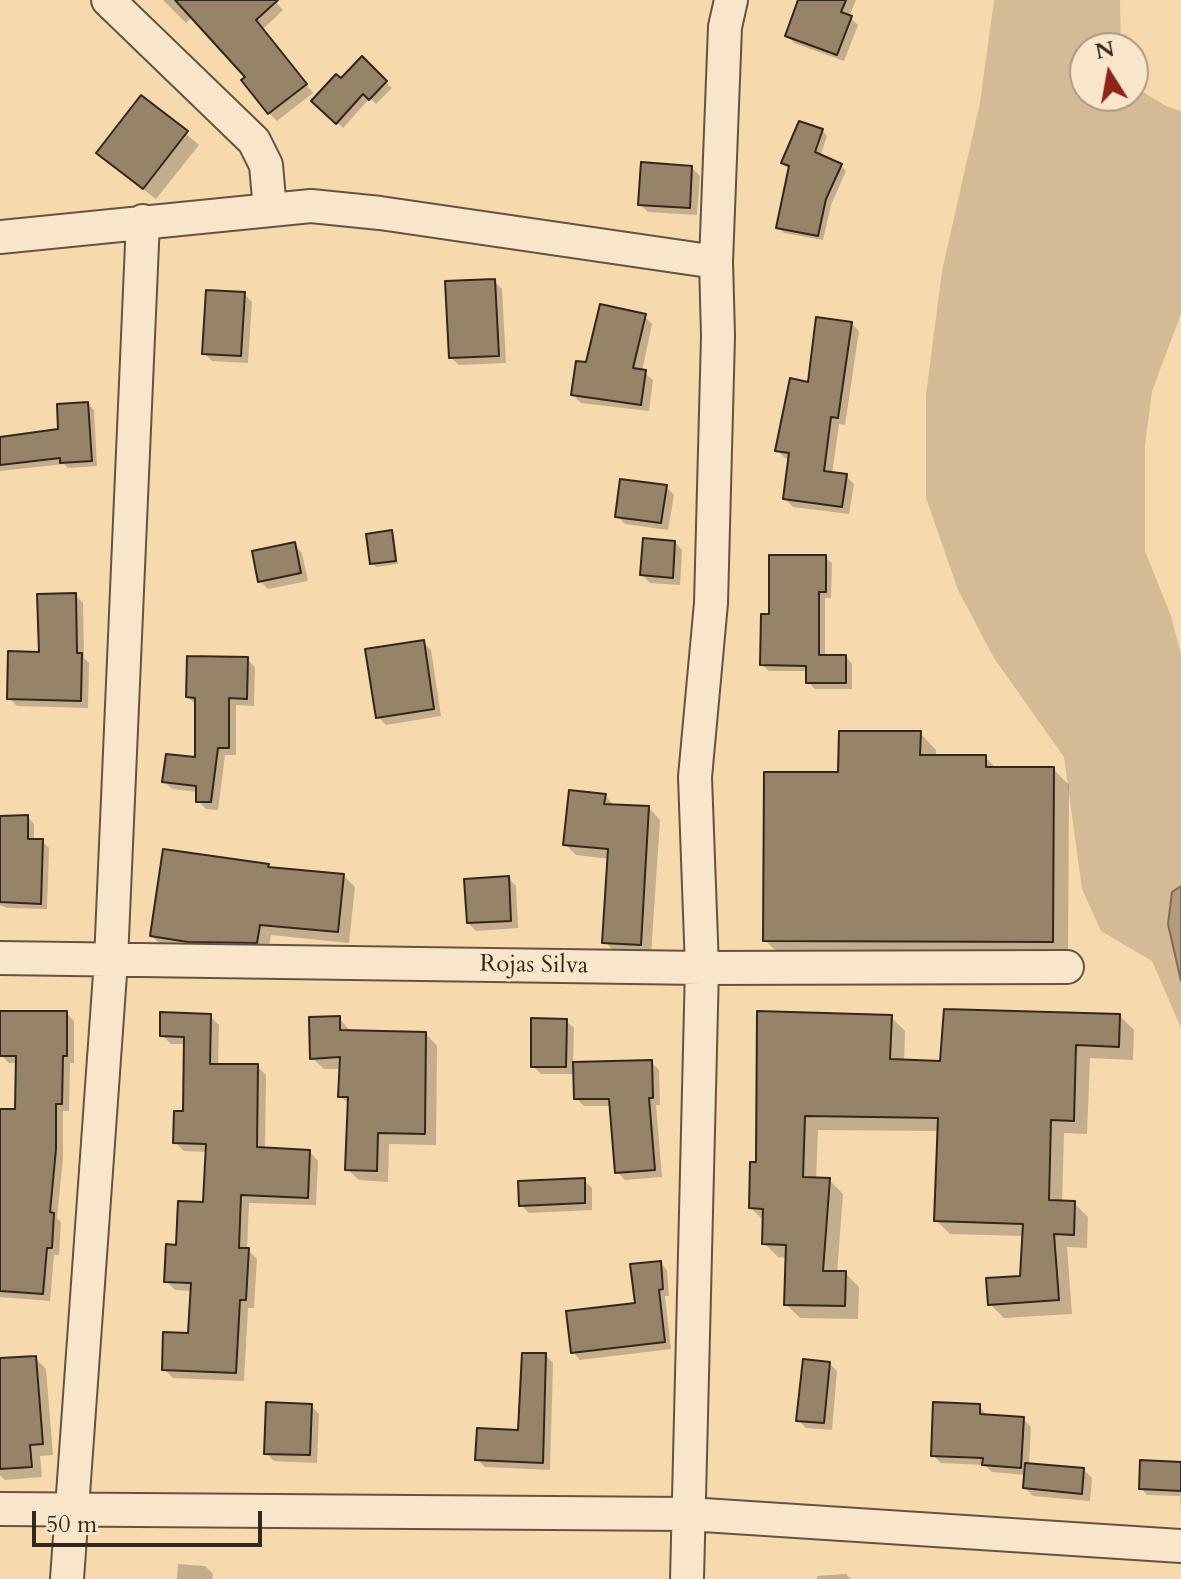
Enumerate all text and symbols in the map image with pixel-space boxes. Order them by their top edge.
north arrow [1069,32,1149,112]
text: N [1093,34,1117,67]
street label: Rojas Silva [479,951,589,981]
scale bar [36,1495,266,1545]
text: 50 m [46,1508,97,1541]

